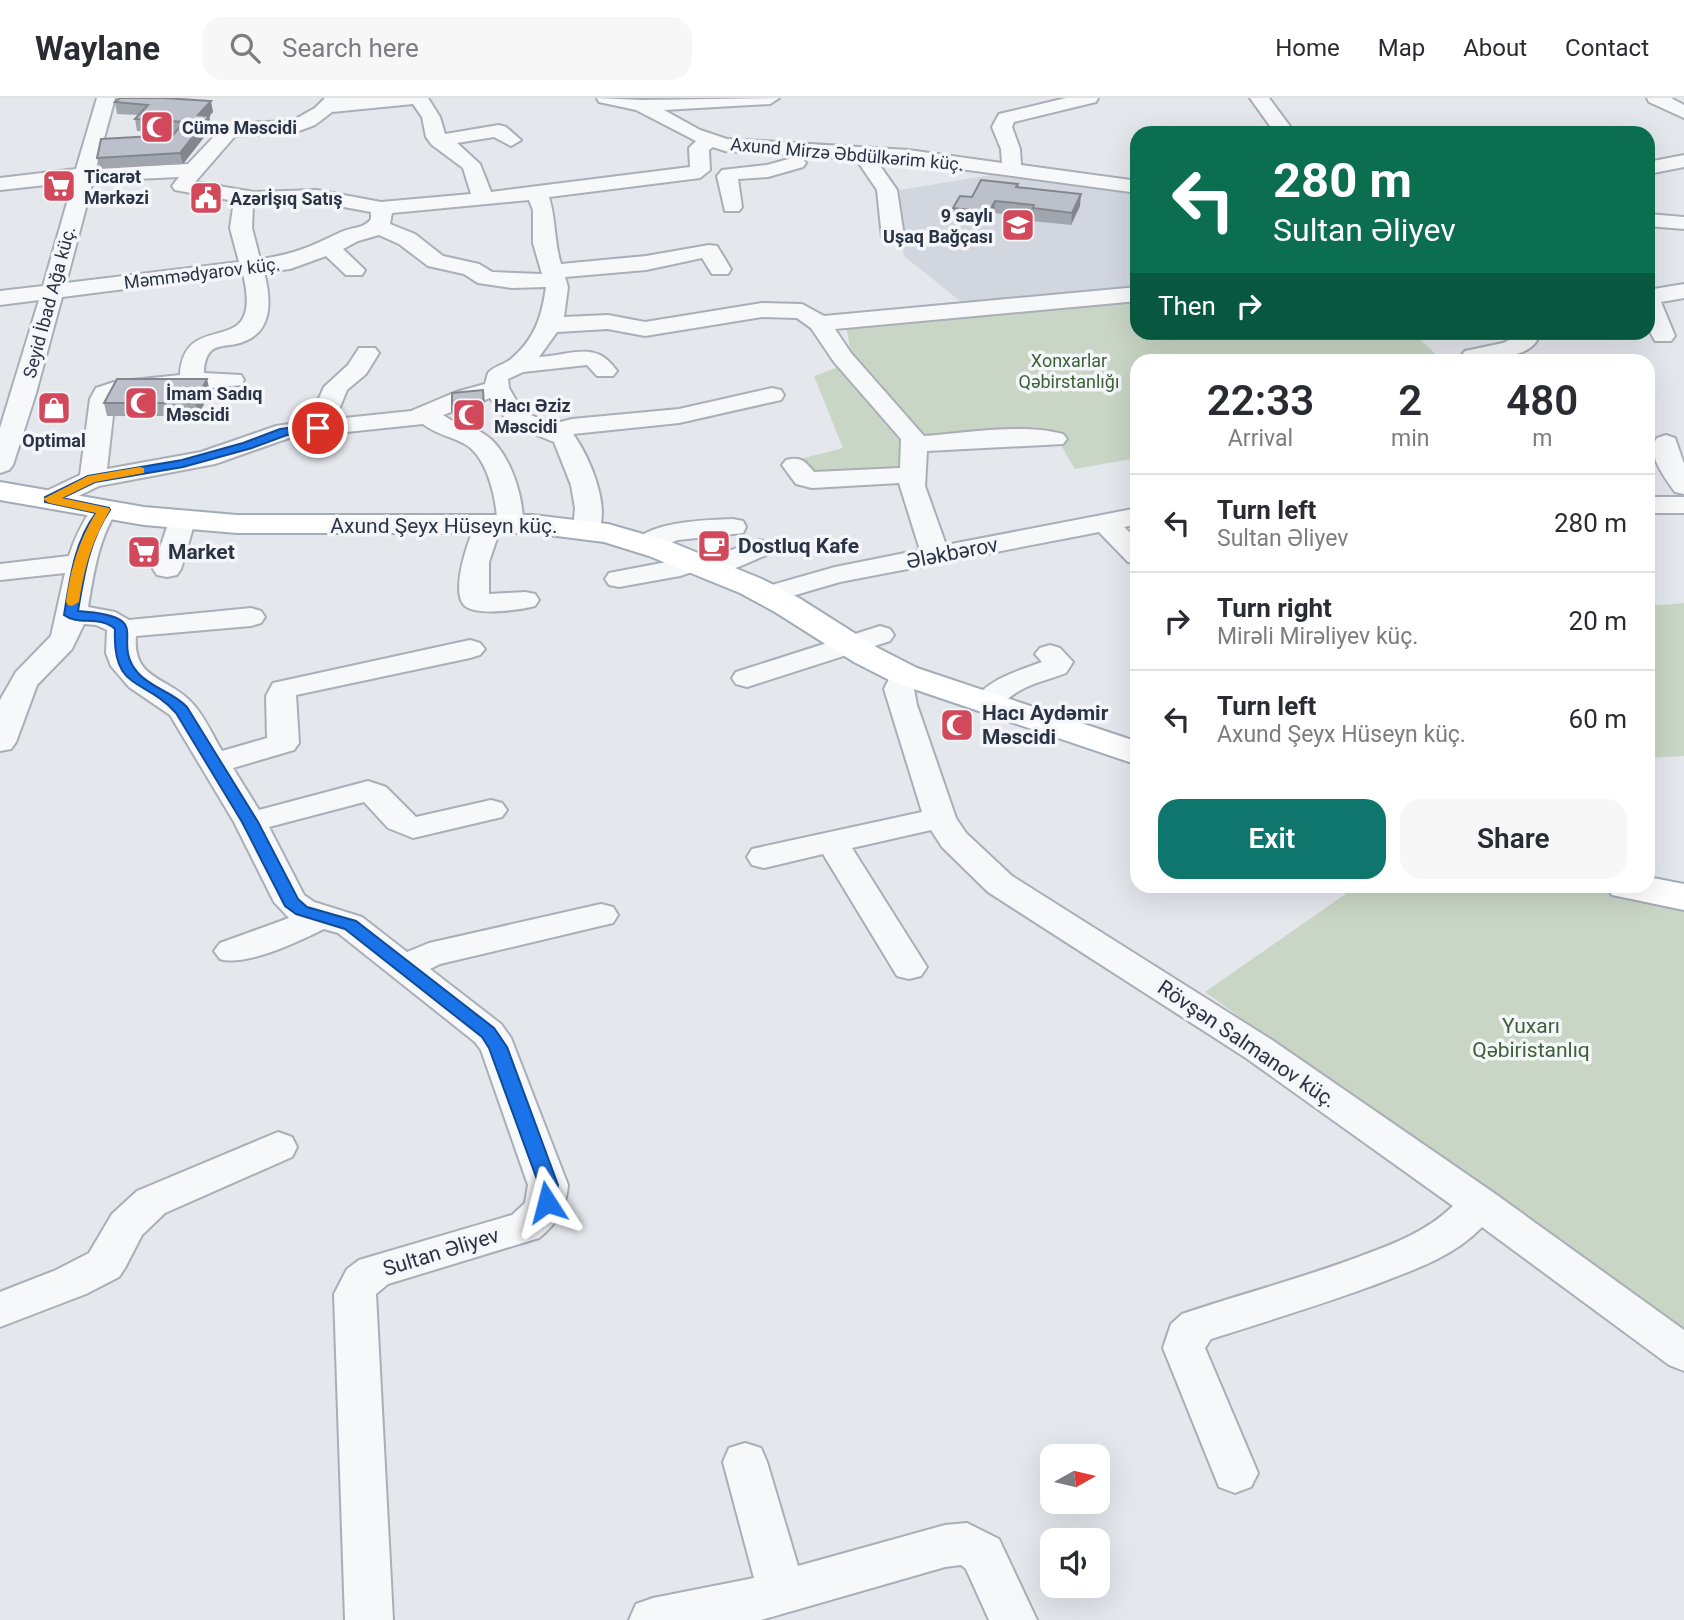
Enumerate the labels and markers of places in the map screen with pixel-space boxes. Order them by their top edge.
mosque icon: Cümə Məscidi [138,108,176,146]
place label: Cümə Məscidi [182,117,297,138]
place label: Ticarət Mərkəzi [84,166,149,208]
supermarket icon: Ticarət Mərkəzi [40,167,78,205]
public building icon: Azərİşıq Satış [187,179,225,217]
place label: Azərİşıq Satış [230,188,342,209]
place label: 9 saylı Uşaq Bağçası [883,205,993,247]
school or university icon: 9 saylı Uşaq Bağçası [999,206,1037,244]
place label: İmam Sadıq Məscidi [166,383,262,425]
mosque icon: İmam Sadıq Məscidi [122,384,160,422]
shop icon: Optimal [35,389,73,427]
place label: Hacı Əziz Məscidi [494,395,571,437]
mosque icon: Hacı Əziz Məscidi [450,396,488,434]
pin [288,398,348,458]
place label: Optimal [22,430,86,451]
cafe icon: Dostluq Kafe [695,527,733,565]
supermarket icon: Market [125,533,163,571]
place label: Dostluq Kafe [738,534,859,558]
place label: Market [168,540,235,564]
place label: Hacı Aydəmir Məscidi [982,701,1109,749]
mosque icon: Hacı Aydəmir Məscidi [938,706,976,744]

